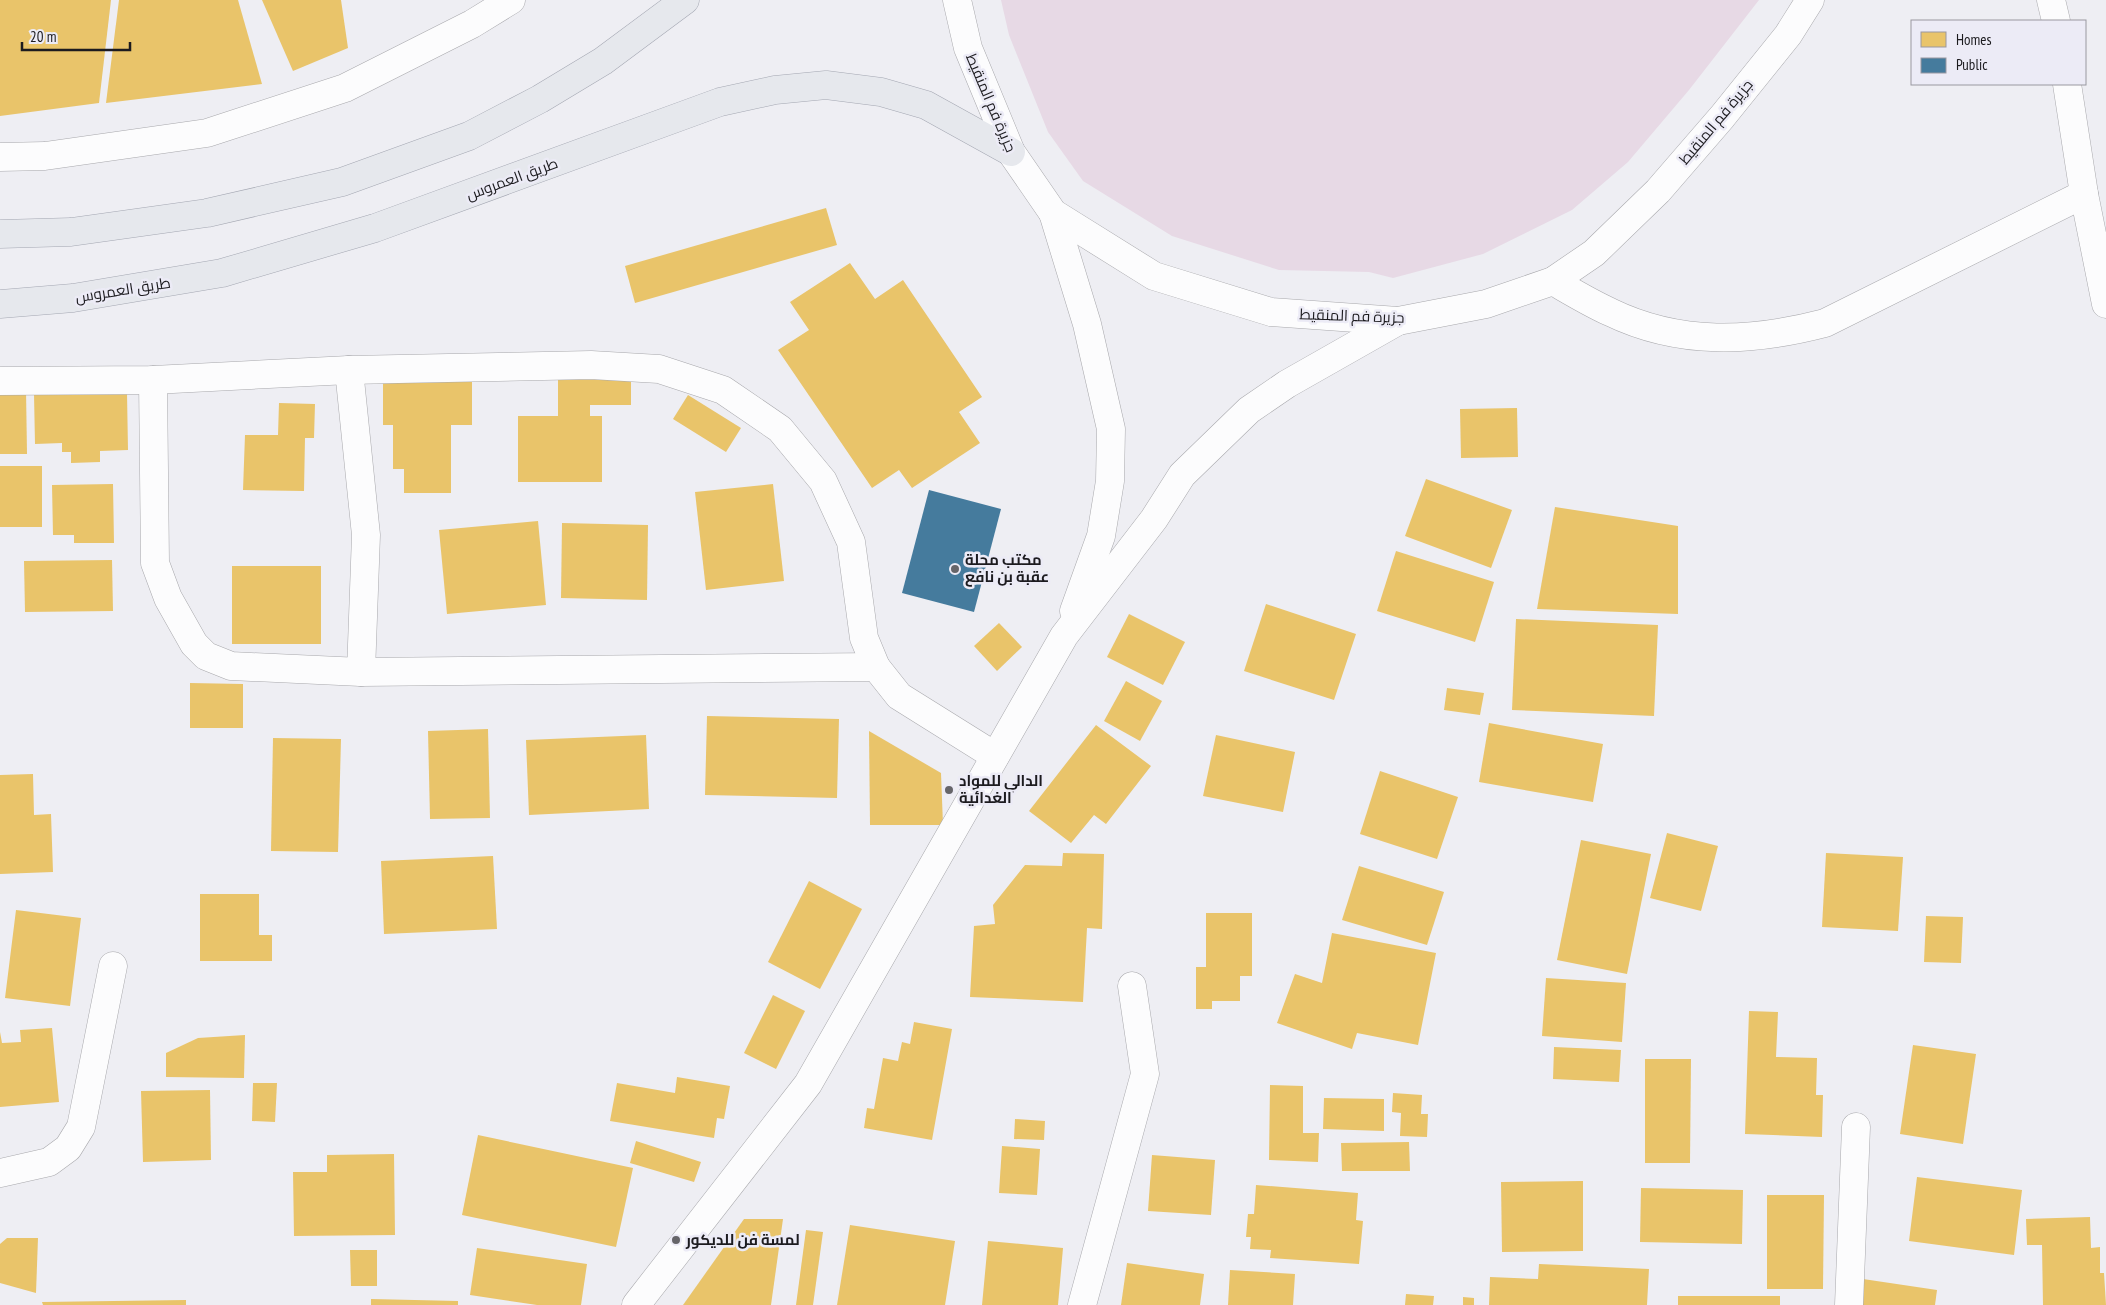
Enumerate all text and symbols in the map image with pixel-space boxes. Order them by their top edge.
scale bar [22,20,130,52]
legend [1911,20,2086,85]
text: 20 m [30,27,56,46]
text: Homes [1956,30,1992,49]
street label: جزيرة فم المنقيط [961,51,1021,155]
text: Public [1956,55,1988,74]
street label: جزيرة فم المنقيط [1674,75,1758,169]
street label: طريق العمروس [463,153,561,205]
street label: طريق العمروس [74,273,172,307]
street label: جزيرة فم المنقيط [1299,304,1405,328]
place label: مكتب محلة عقبة بن نافع [965,550,1049,587]
marker: مكتب محلة عقبة بن نافع [949,563,961,575]
place label: الدالي للمواد الغدائية [959,771,1043,807]
marker: الدالي للمواد الغدائية [943,784,955,796]
place label: لمسة فن للديكور [685,1230,800,1249]
marker: لمسة فن للديكور [670,1234,682,1246]

